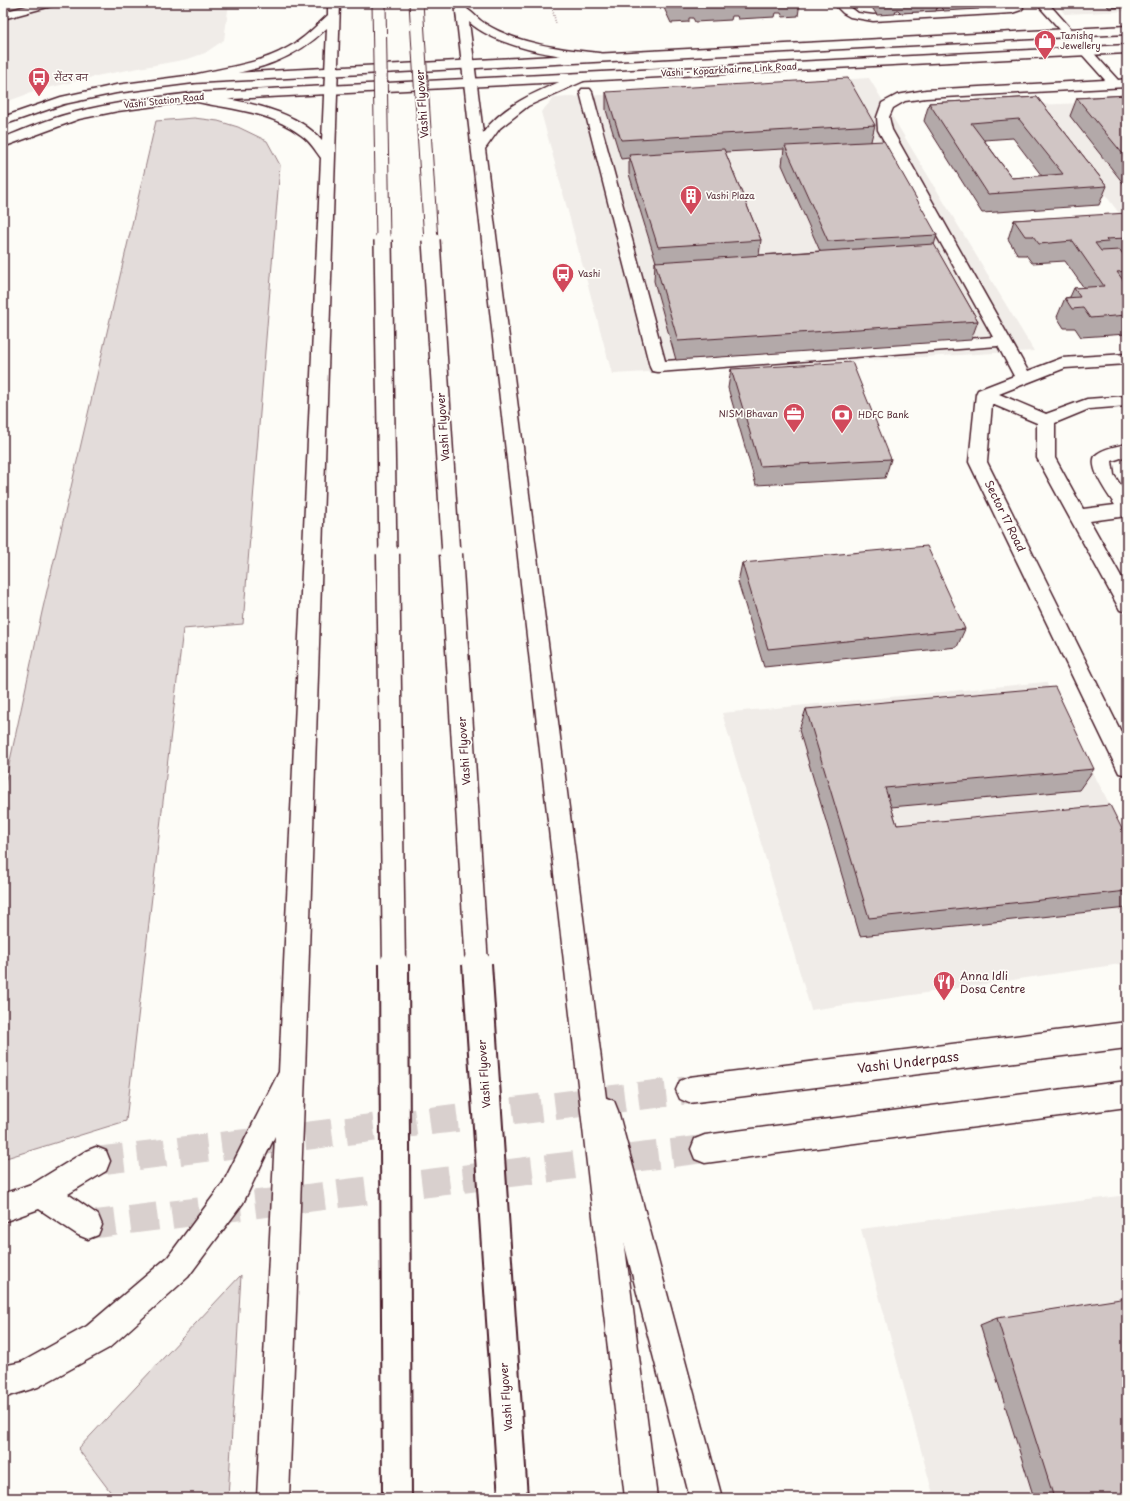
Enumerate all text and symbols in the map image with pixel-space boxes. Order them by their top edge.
shop icon: Tanishq Jewellery [1032,28,1058,61]
place label: Tanishq Jewellery [1060,28,1101,52]
street label: Vashi - Koparkhairne Link Road [660,58,797,80]
bus stop icon: सेंटर वन [26,65,52,98]
street label: Vashi Flyover [411,69,432,139]
place label: सेंटर वन [53,70,89,84]
street label: Vashi Station Road [123,89,205,111]
building icon: Vashi Plaza [678,183,704,216]
place label: Vashi Plaza [706,188,755,202]
bus stop icon: Vashi [550,261,576,294]
place label: Vashi [578,266,600,280]
street label: Vashi Flyover [432,392,453,462]
office icon: NISM Bhavan [781,401,807,434]
bank icon: HDFC Bank [829,402,855,435]
place label: NISM Bhavan [719,406,778,420]
place label: HDFC Bank [858,407,910,421]
street label: Sector 17 Road [981,477,1030,554]
street label: Vashi Flyover [453,716,474,786]
place label: Anna Idli Dosa Centre [960,967,1026,997]
restaurant icon: Anna Idli Dosa Centre [931,969,957,1002]
street label: Vashi Flyover [473,1039,494,1109]
street label: Vashi Underpass [856,1046,960,1077]
street label: Vashi Flyover [495,1362,516,1432]

